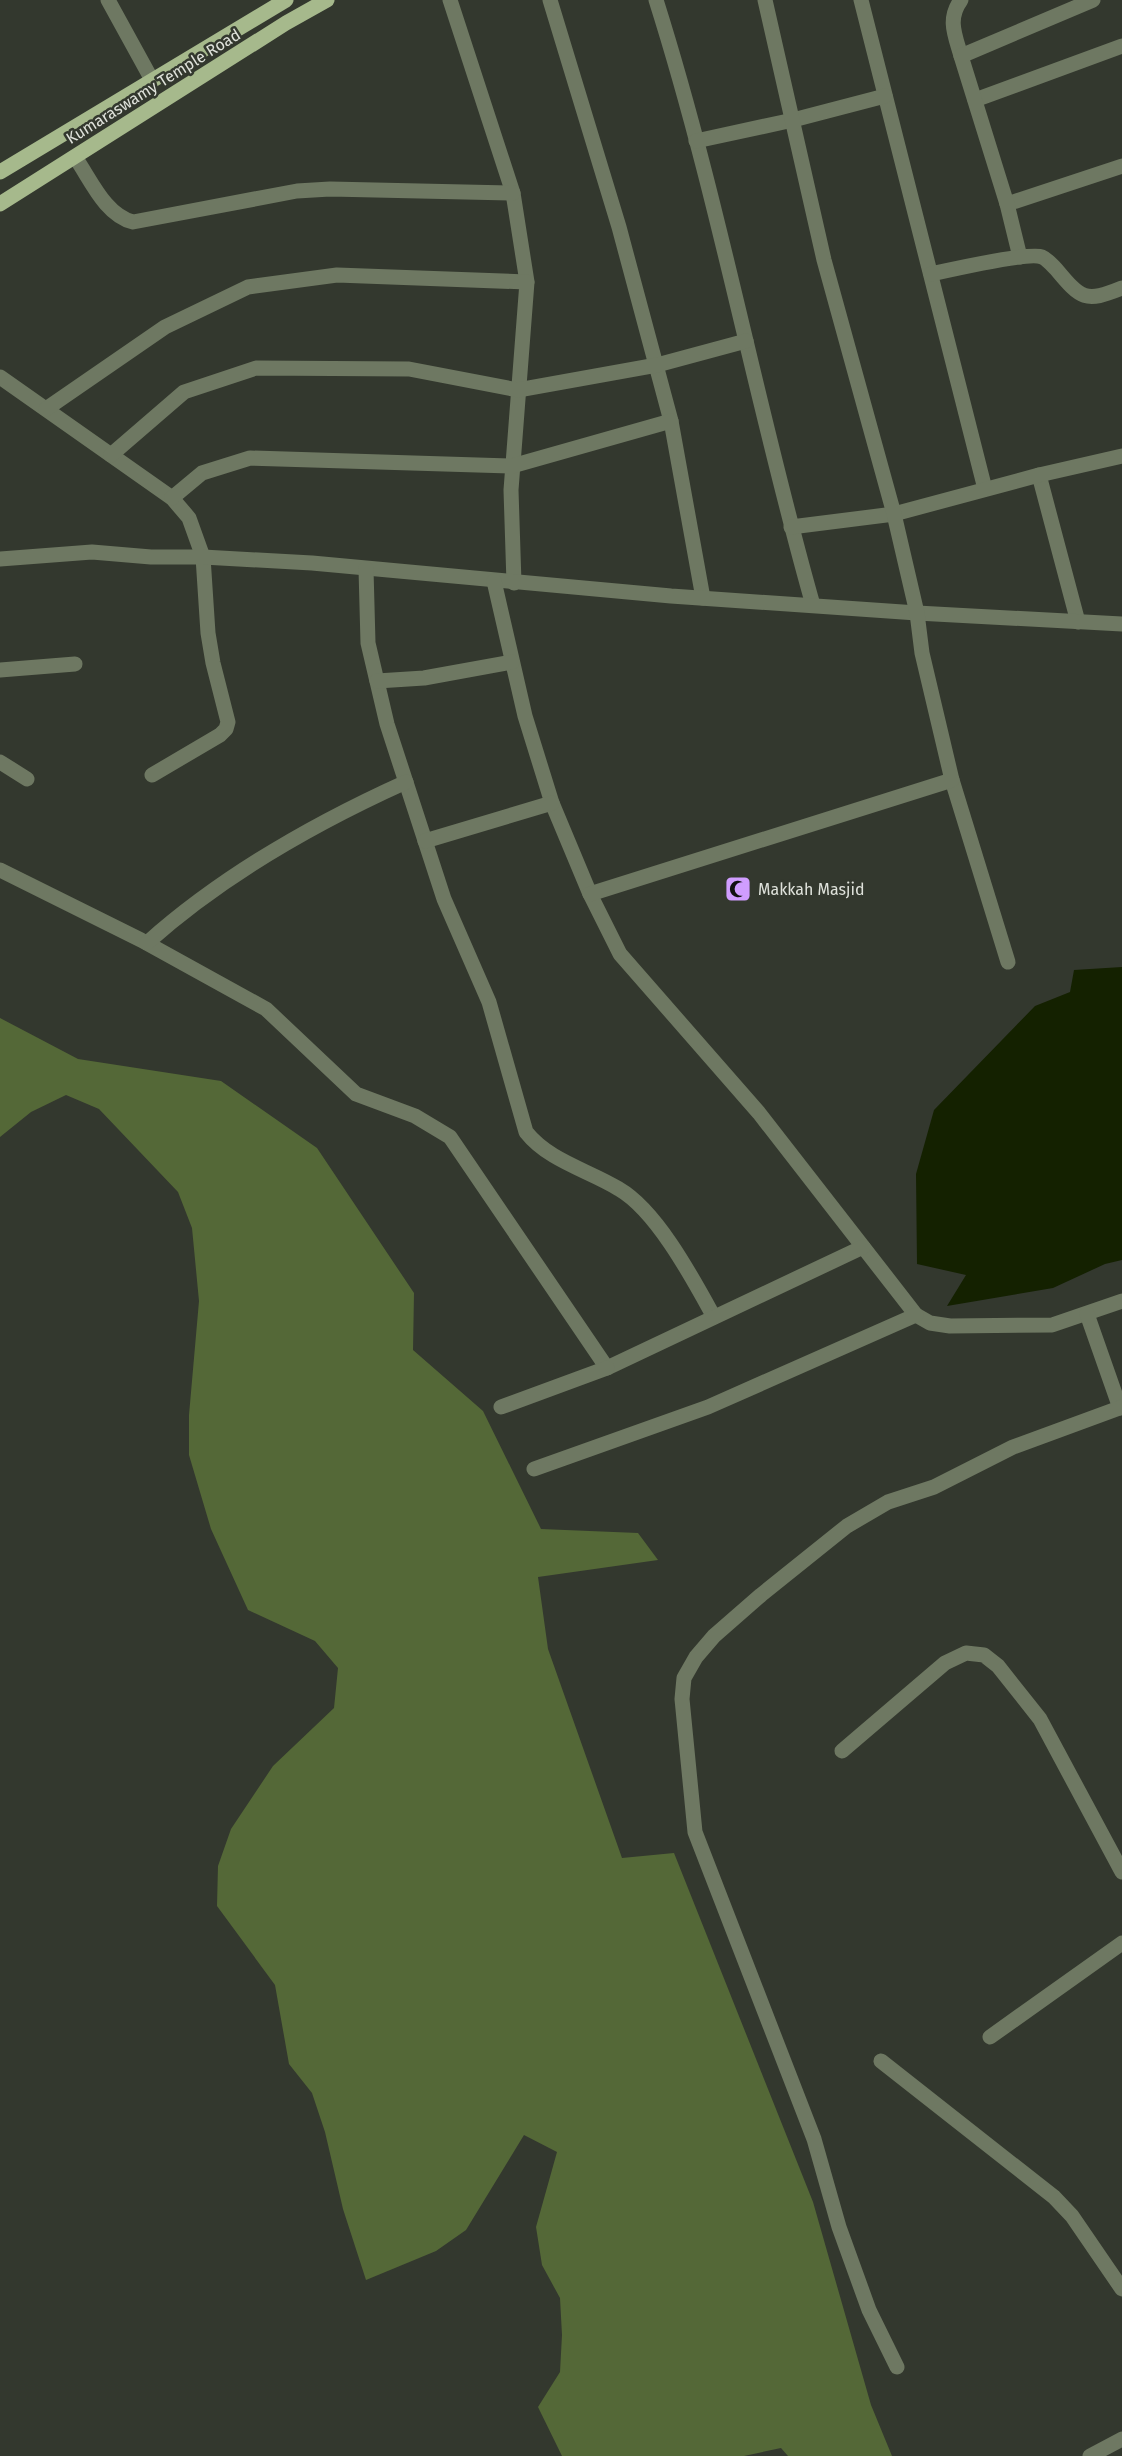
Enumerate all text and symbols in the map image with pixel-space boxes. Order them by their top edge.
street label: Kumaraswamy Temple Road [63,25,244,148]
mosque icon: Makkah Masjid [723,874,753,904]
place label: Makkah Masjid [758,880,865,899]

